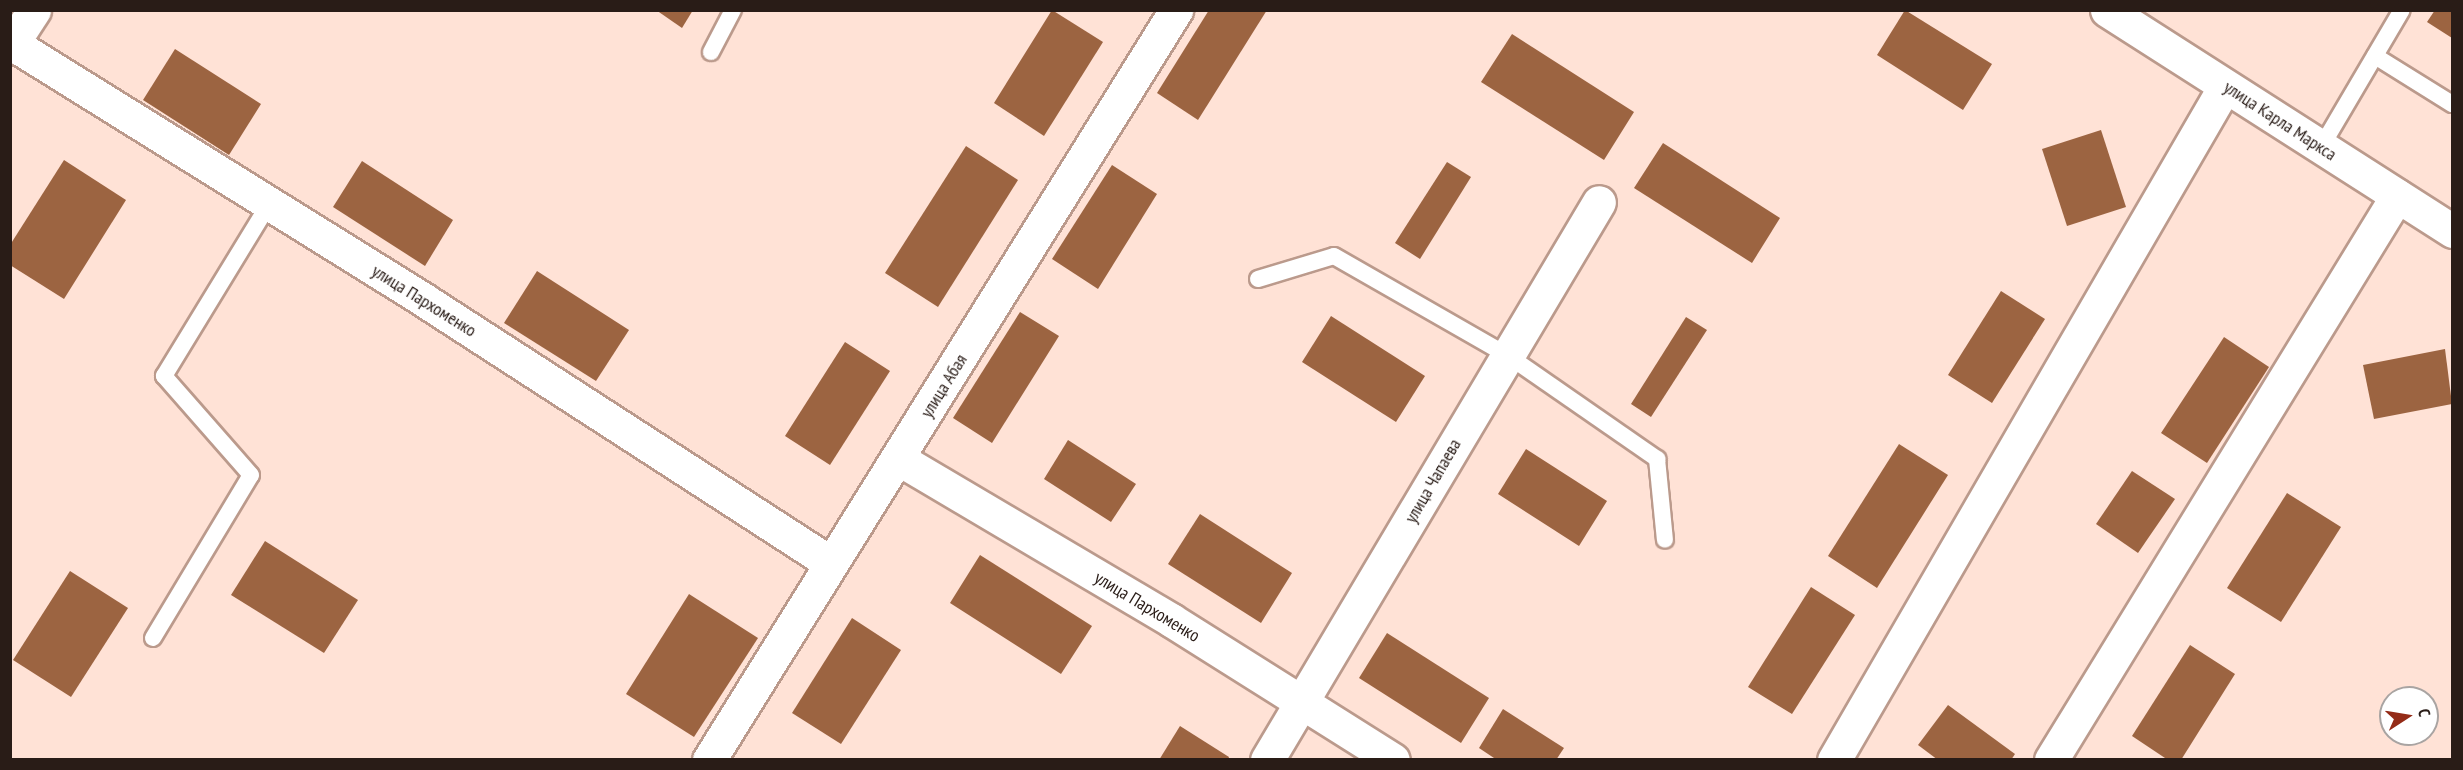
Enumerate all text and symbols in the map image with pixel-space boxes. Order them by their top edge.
street label: улица Карла Маркса [2220,77,2340,165]
street label: улица Пархоменко [368,260,480,342]
street label: улица Абая [916,350,972,422]
street label: улица Чапаева [1400,435,1466,527]
street label: улица Пархоменко [1090,567,1204,647]
north arrow [2379,686,2439,746]
text: С [2414,707,2435,718]

